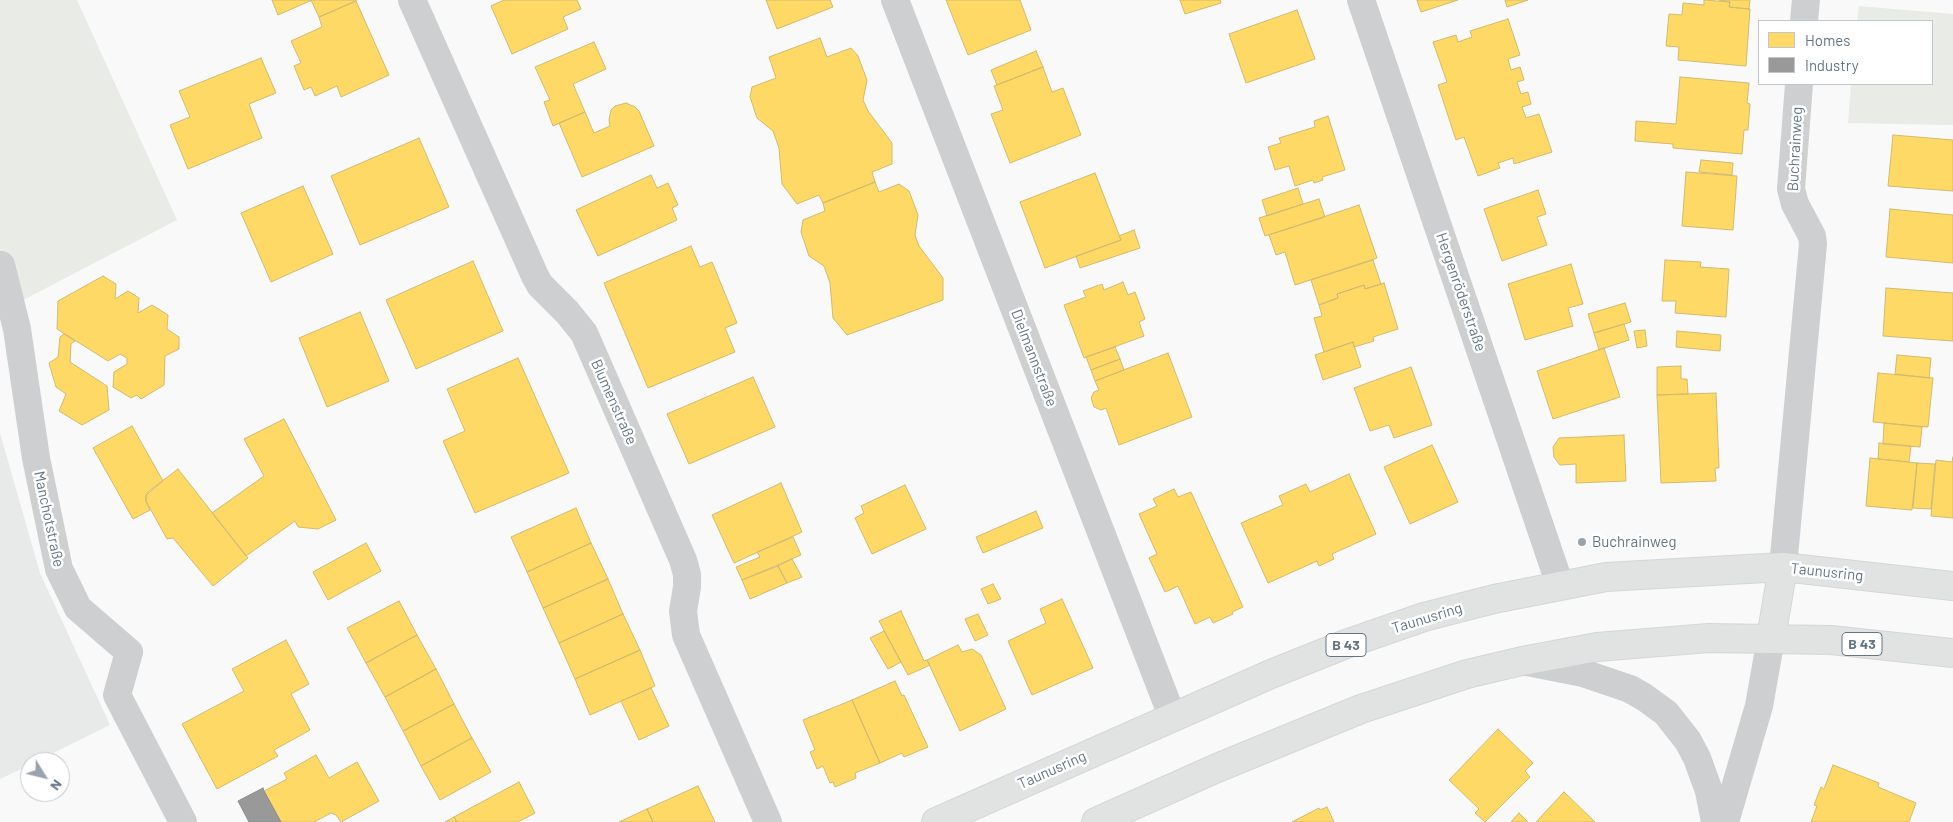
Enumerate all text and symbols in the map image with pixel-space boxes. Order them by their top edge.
legend [1758,20,1933,85]
text: Homes [1805,31,1850,49]
text: Industry [1805,56,1859,74]
street label: Buchrainweg [1784,106,1806,192]
street label: Hergenröderstraße [1432,230,1490,354]
street label: Dielmannstraße [1007,307,1061,409]
street label: Blumenstraße [587,357,641,447]
street label: Manchotstraße [30,469,68,569]
place label: Buchrainweg [1592,533,1677,551]
marker: Buchrainweg [1576,536,1588,548]
street label: Taunusring [1790,559,1864,585]
street label: Taunusring [1390,599,1464,637]
road number: B 43 [1842,633,1882,656]
road number: B 43 [1326,634,1366,656]
street label: Taunusring [1015,747,1089,793]
north arrow [20,752,70,802]
text: N [47,777,66,794]

